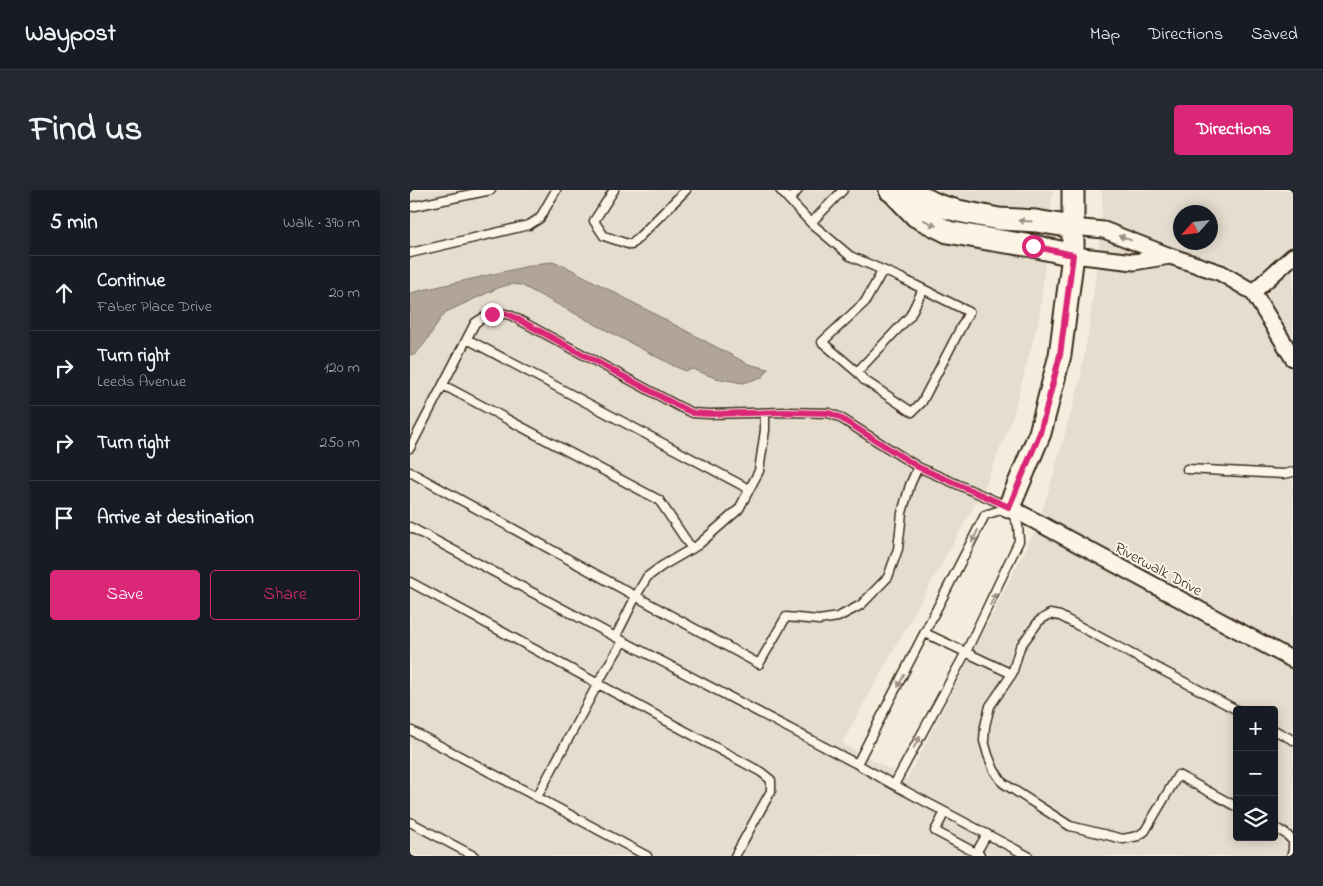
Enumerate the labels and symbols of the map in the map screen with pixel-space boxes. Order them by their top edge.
north arrow [1173,205,1218,250]
one-way arrow [1017,216,1033,224]
one-way arrow [923,219,937,227]
one-way arrow [1117,234,1132,242]
route start [1022,235,1045,258]
route end [481,303,504,326]
one-way arrow [970,529,978,543]
street label: Riverwalk Drive [1110,536,1207,603]
one-way arrow [988,591,997,606]
one-way arrow [897,673,905,688]
one-way arrow [913,735,921,750]

